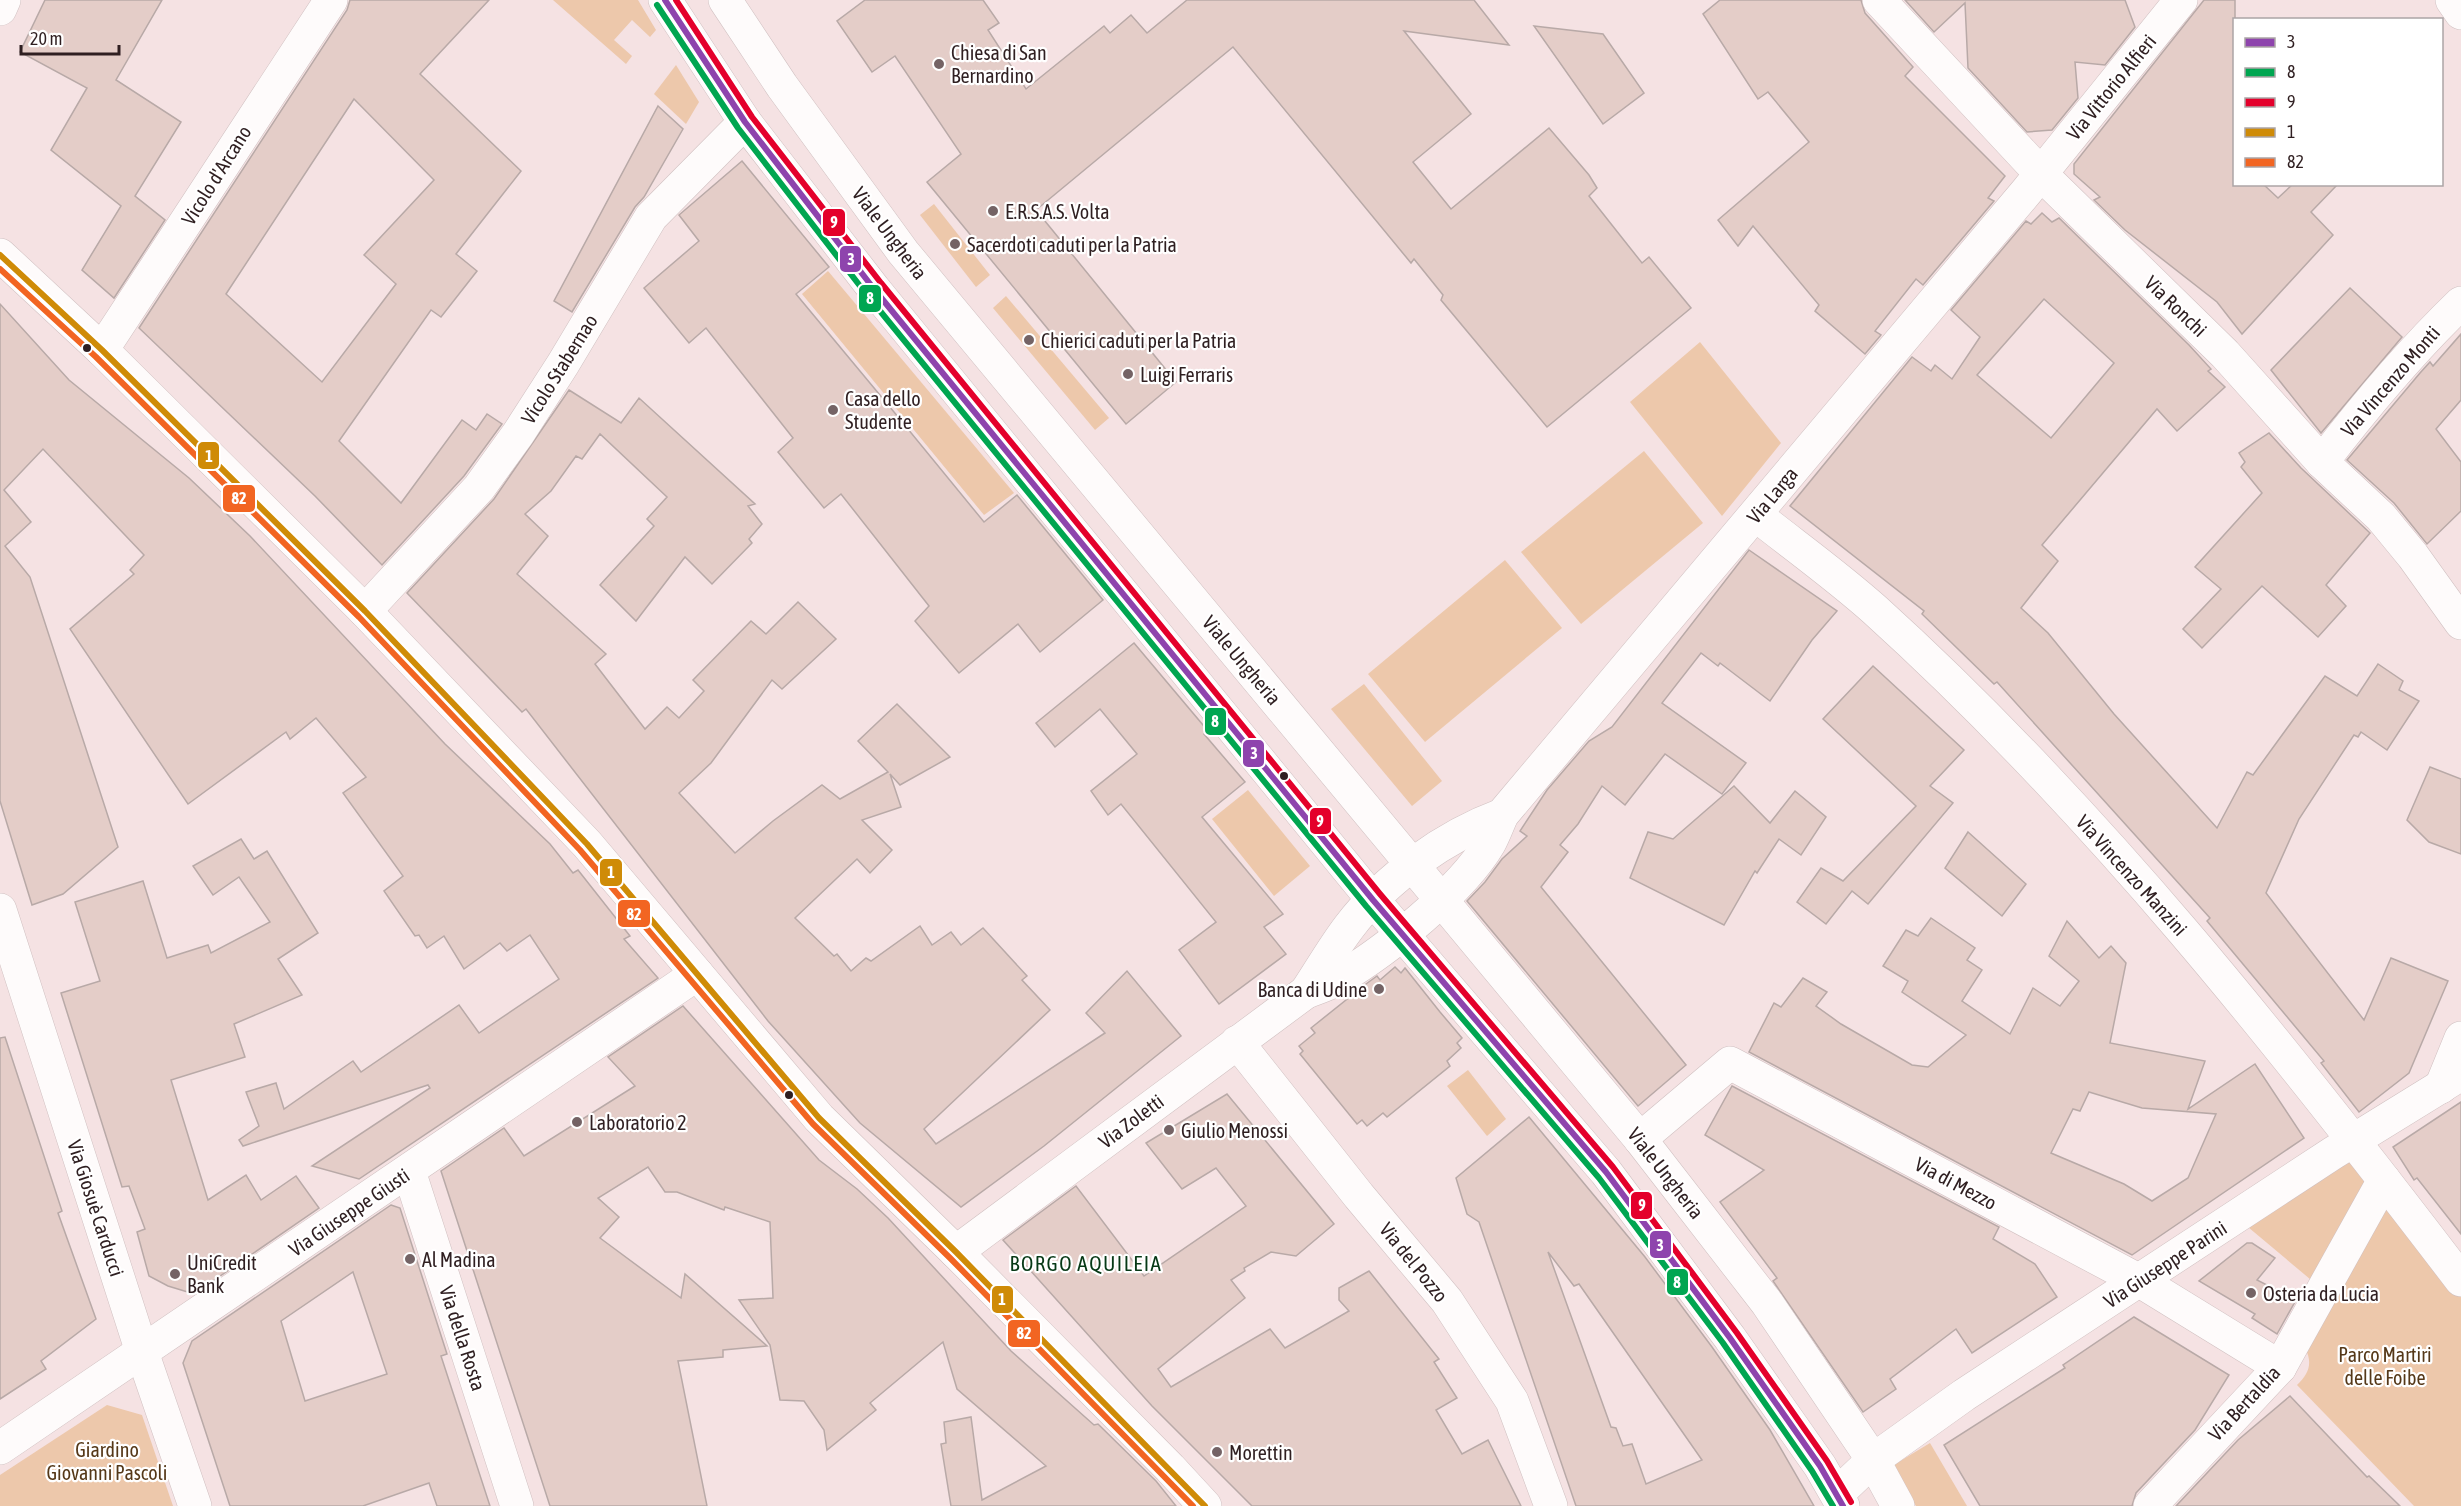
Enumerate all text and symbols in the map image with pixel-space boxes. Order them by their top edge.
scale bar [21,18,118,56]
legend [2233,18,2443,186]
text: 20 m [30,28,62,49]
street label: Via Vittorio Alfieri [2061,30,2161,144]
text: 3 [2287,31,2295,52]
place label: Chiesa di San Bernardino [951,41,1047,87]
marker: Chiesa di San Bernardino [932,57,946,71]
text: 8 [2287,61,2295,82]
text: 9 [2287,91,2295,112]
street label: Vicolo d'Arcano [176,121,256,229]
text: 1 [2287,121,2295,142]
text: 82 [2287,151,2304,172]
street label: Viale Ungheria [848,182,932,284]
place label: E.R.S.A.S. Volta [1005,200,1110,223]
marker: E.R.S.A.S. Volta [986,204,1000,218]
line badge: 9 [822,208,846,237]
text: 9 [830,213,838,231]
place label: Sacerdoti caduti per la Patria [967,233,1177,256]
marker: Sacerdoti caduti per la Patria [948,237,962,251]
line badge: 3 [839,245,862,273]
text: 3 [847,250,855,268]
street label: Via Ronchi [2140,271,2212,341]
line badge: 8 [858,284,882,313]
text: 8 [866,289,874,307]
street label: Vicolo Stabernao [516,310,602,428]
street label: Via Vincenzo Monti [2336,321,2444,441]
place label: Chierici caduti per la Patria [1041,329,1236,352]
marker: Chierici caduti per la Patria [1022,333,1036,347]
unlabelled marker [81,342,93,354]
place label: Luigi Ferraris [1140,363,1233,386]
marker: Luigi Ferraris [1121,367,1135,381]
place label: Casa dello Studente [845,387,921,433]
marker: Casa dello Studente [826,403,840,417]
line badge: 1 [197,441,220,470]
text: 1 [205,447,213,465]
street label: Via Larga [1742,462,1802,528]
line badge: 82 [222,484,256,513]
text: 82 [231,489,247,507]
street label: Viale Ungheria [1198,611,1286,709]
line badge: 8 [1204,707,1227,736]
text: 8 [1211,712,1219,730]
line badge: 3 [1242,739,1265,768]
text: 3 [1250,744,1258,762]
unlabelled marker [1278,770,1290,782]
line badge: 9 [1309,807,1332,835]
street label: Via Vincenzo Manzini [2072,810,2192,940]
text: 9 [1316,812,1324,830]
line badge: 1 [599,858,623,887]
text: 1 [607,863,615,881]
line badge: 82 [617,899,651,928]
text: 82 [626,905,642,923]
place label: Banca di Udine [1258,978,1367,1001]
marker: Banca di Udine [1372,982,1386,996]
unlabelled marker [783,1089,795,1101]
street label: Via Zoletti [1094,1089,1168,1153]
place label: Laboratorio 2 [589,1111,687,1134]
marker: Laboratorio 2 [570,1115,584,1129]
place label: Giulio Menossi [1181,1119,1288,1142]
marker: Giulio Menossi [1162,1123,1176,1137]
street label: Viale Ungheria [1623,1123,1709,1223]
street label: Via Giosuè Carducci [63,1137,129,1279]
street label: Via di Mezzo [1911,1152,2001,1214]
street label: Via Giuseppe Giusti [284,1163,414,1261]
line badge: 9 [1630,1191,1653,1220]
text: 9 [1638,1196,1646,1214]
street label: Via Giuseppe Parini [2099,1216,2231,1312]
street label: Via del Pozzo [1375,1218,1453,1306]
line badge: 3 [1649,1230,1672,1259]
text: 3 [1656,1236,1664,1254]
place label: Al Madina [422,1248,496,1271]
place label: UniCredit Bank [187,1251,257,1297]
district label: BORGO AQUILEIA [1010,1251,1162,1275]
marker: Al Madina [403,1252,417,1266]
marker: UniCredit Bank [168,1267,182,1281]
line badge: 8 [1666,1268,1689,1296]
text: 8 [1673,1273,1681,1291]
place label: Osteria da Lucia [2263,1282,2379,1305]
street label: Via della Rosta [435,1283,491,1393]
line badge: 1 [991,1285,1014,1314]
marker: Osteria da Lucia [2244,1286,2258,1300]
text: 1 [998,1290,1006,1308]
line badge: 82 [1007,1319,1041,1348]
text: 82 [1016,1324,1032,1342]
park label: Parco Martiri delle Foibe [2338,1343,2432,1389]
street label: Via Bertaldia [2203,1361,2285,1445]
park label: Giardino Giovanni Pascoli [47,1438,167,1484]
place label: Morettin [1229,1441,1293,1464]
marker: Morettin [1210,1445,1224,1459]

